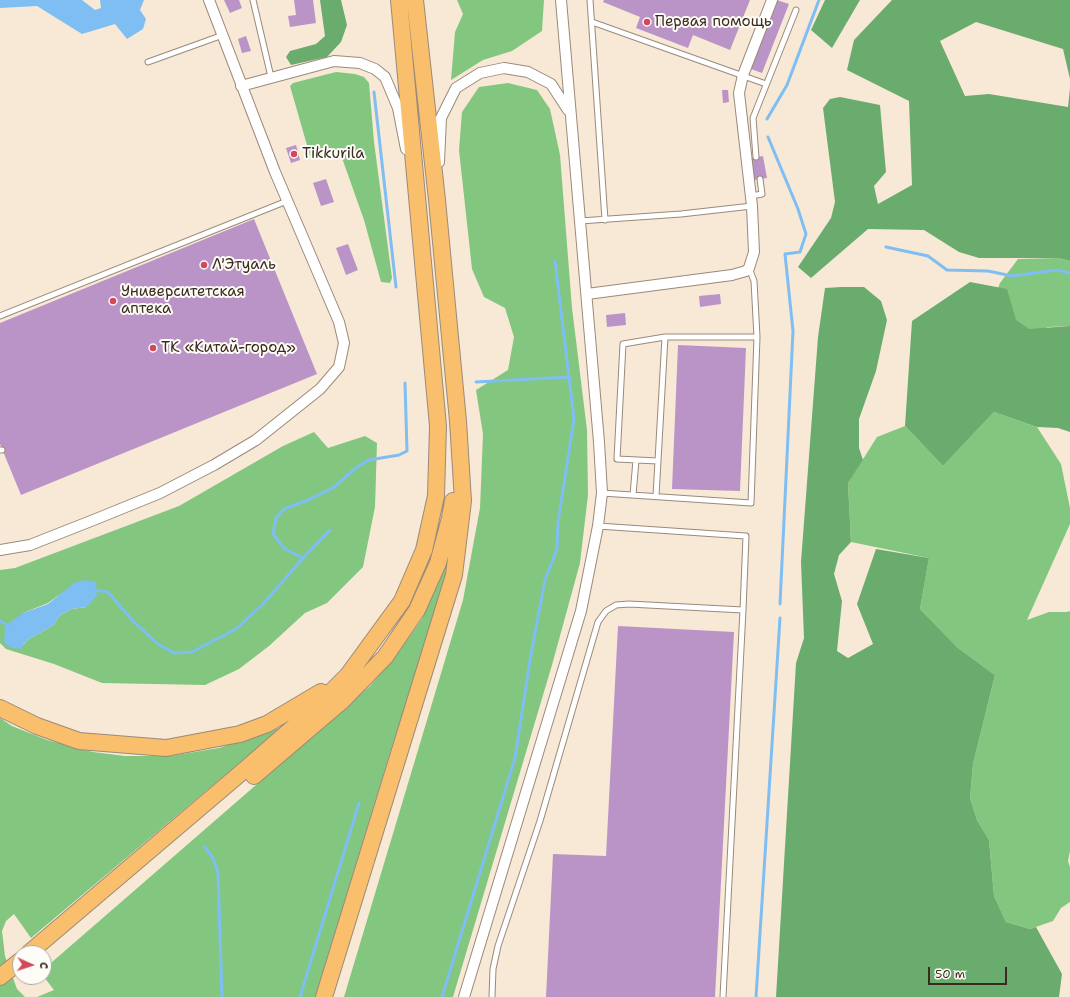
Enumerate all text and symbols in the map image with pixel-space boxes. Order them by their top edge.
place label: Первая помощь [655,13,772,31]
marker: Первая помощь [642,17,652,27]
place label: Tikkurila [302,145,365,163]
marker: Tikkurila [289,149,299,159]
place label: Л'Этуаль [212,256,276,274]
marker: Л'Этуаль [199,260,209,270]
place label: Университетская аптека [121,283,245,318]
marker: Университетская аптека [108,296,118,306]
place label: ТК «Китай-город» [161,339,296,357]
marker: ТК «Китай-город» [148,343,158,353]
north arrow [12,945,52,985]
scale bar [930,959,1009,985]
text: С [36,962,51,969]
text: 50 m [935,966,965,982]

